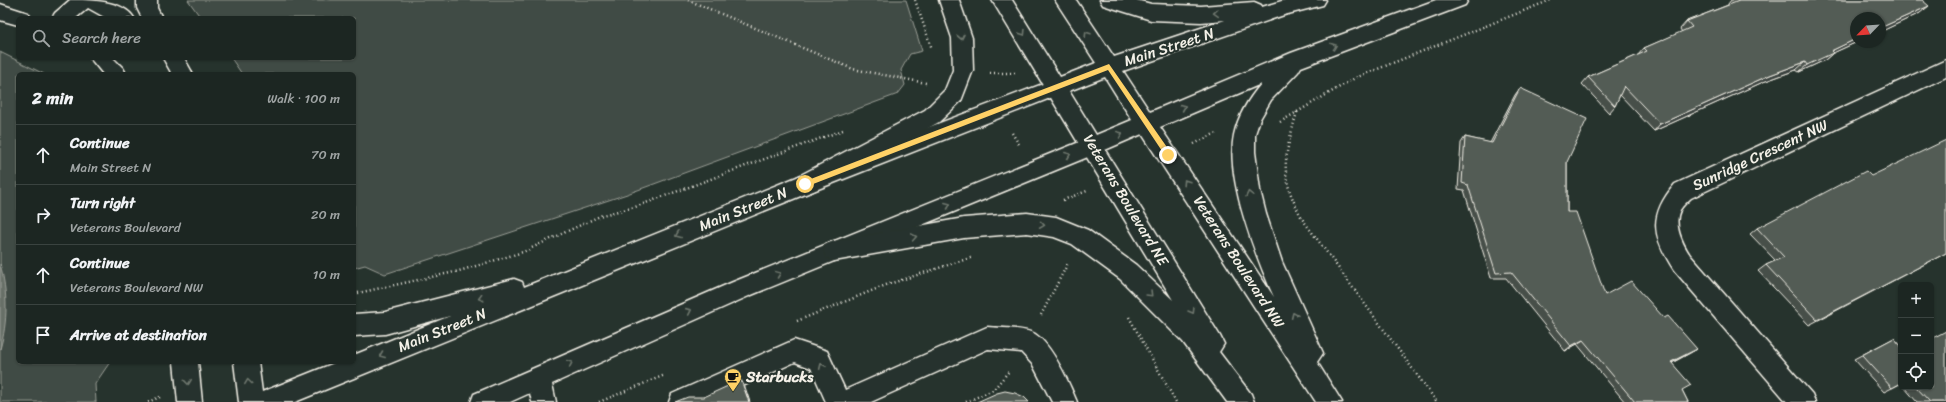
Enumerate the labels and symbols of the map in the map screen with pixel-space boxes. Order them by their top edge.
one-way arrow [1213,8,1219,17]
north arrow [1850,12,1886,48]
street label: Main Street N [1120,20,1218,74]
one-way arrow [1018,29,1025,36]
one-way arrow [1085,32,1092,39]
one-way arrow [956,34,964,40]
one-way arrow [1331,42,1338,50]
one-way arrow [1179,104,1186,112]
street label: Sunridge Crescent NW [1688,112,1832,198]
street label: Veterans Boulevard NE [1076,129,1177,272]
one-way arrow [1115,131,1123,139]
route end [1159,146,1177,164]
one-way arrow [1065,152,1072,160]
route start [796,175,814,193]
street label: Main Street N [695,179,792,239]
one-way arrow [1183,179,1191,186]
one-way arrow [1245,190,1253,197]
street label: Veterans Boulevard NW [1186,191,1292,334]
one-way arrow [944,201,951,209]
one-way arrow [1039,220,1045,229]
one-way arrow [675,230,683,238]
one-way arrow [910,233,917,242]
one-way arrow [773,271,781,279]
one-way arrow [1145,289,1153,296]
one-way arrow [478,293,484,301]
street label: Main Street N [394,300,491,360]
one-way arrow [1188,307,1195,314]
one-way arrow [686,308,693,316]
one-way arrow [1291,312,1299,319]
one-way arrow [379,350,386,358]
one-way arrow [566,360,573,368]
one-way arrow [819,363,827,371]
place label: Starbucks [745,364,814,390]
cafe icon: Starbucks [723,367,743,392]
one-way arrow [183,379,192,385]
one-way arrow [244,379,253,385]

